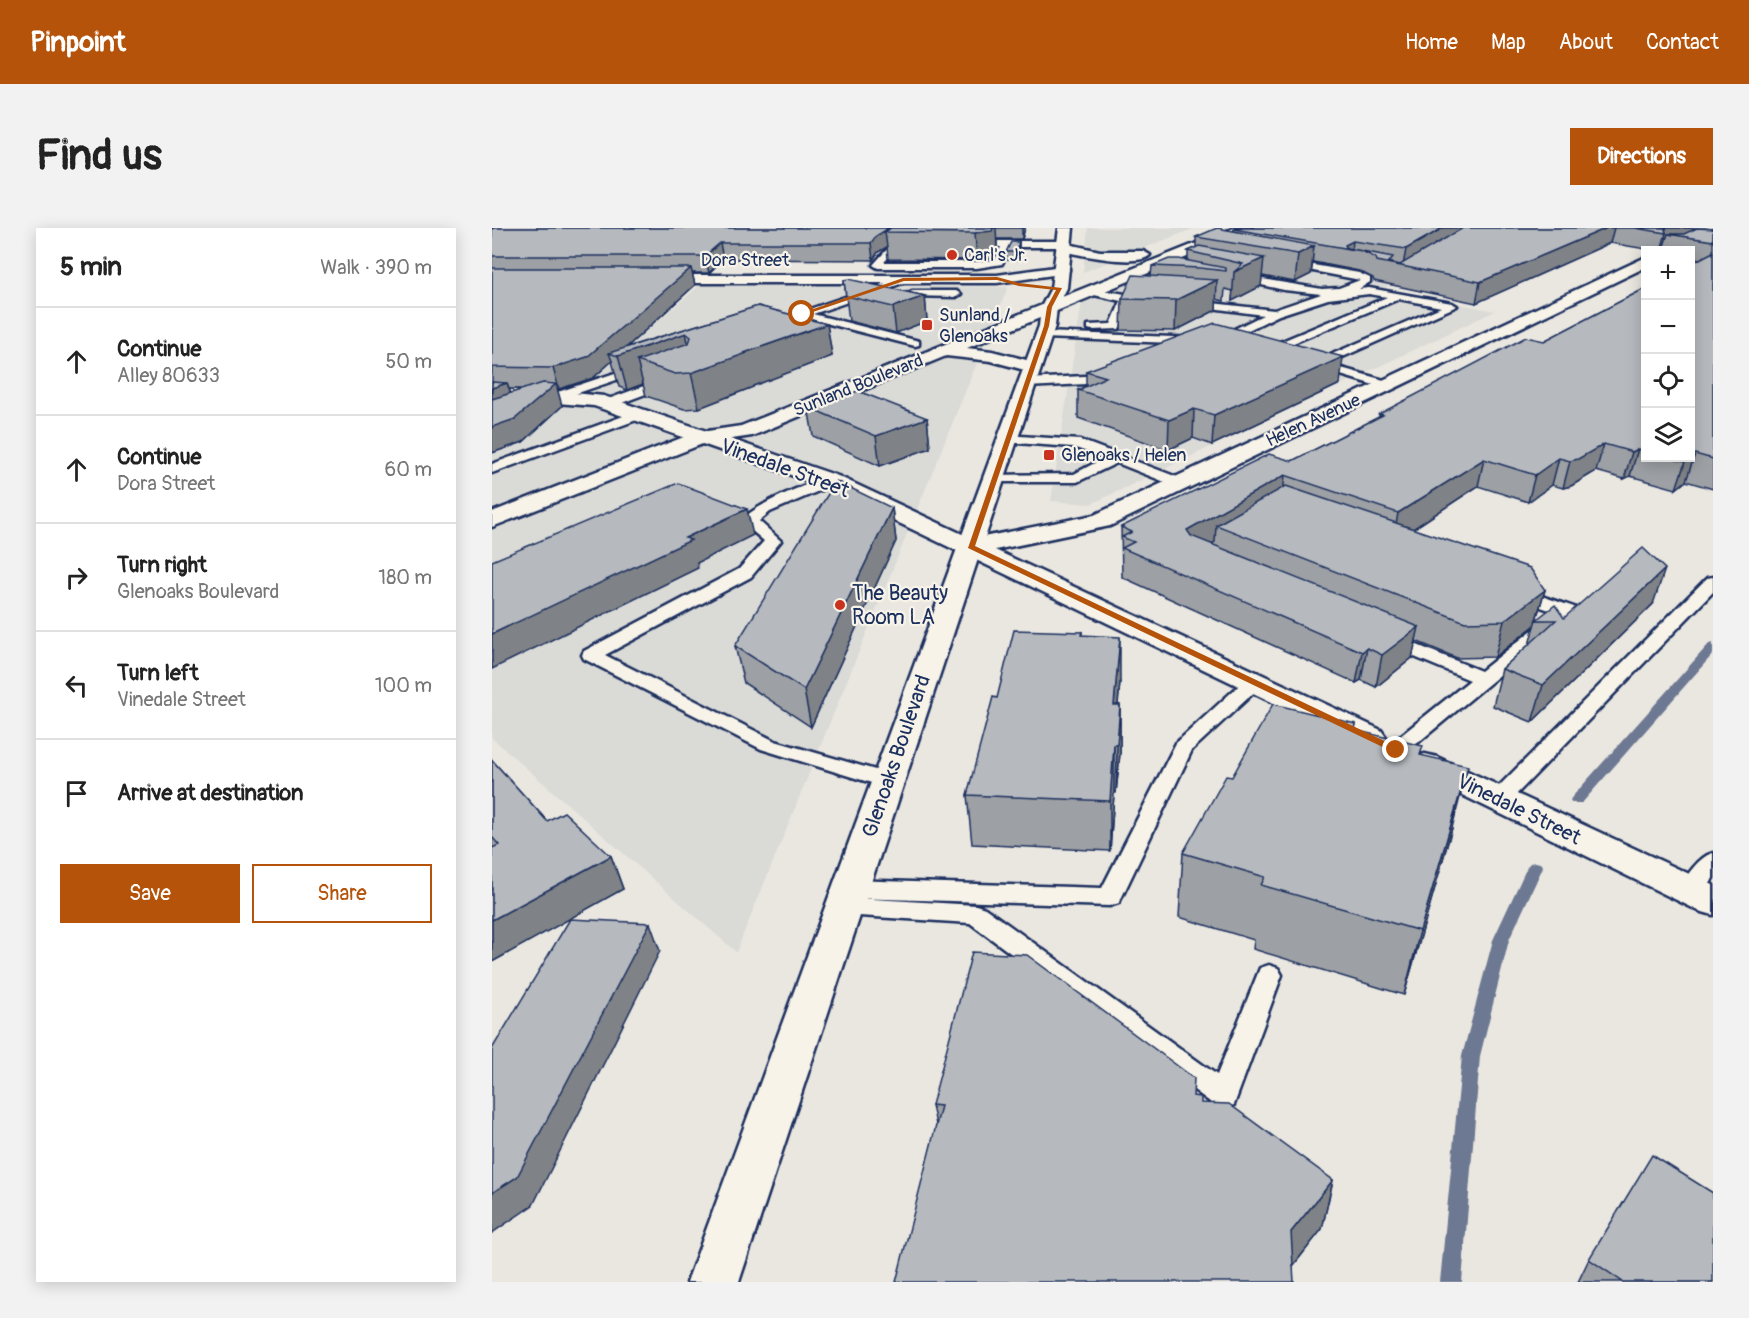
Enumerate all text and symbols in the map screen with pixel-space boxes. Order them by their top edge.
text: Pinpoint [30,25,126,60]
text: Home [1405,29,1458,56]
text: Map [1491,29,1526,56]
text: About [1559,29,1613,56]
text: Contact [1646,29,1719,56]
button: Directions [1570,128,1713,185]
text: Find us [36,130,162,182]
place label: Carl's Jr. [964,244,1028,267]
map controls [1641,246,1695,462]
button: + [1641,246,1695,300]
marker: Carl's Jr. [945,248,959,262]
street label: Dora Street [701,249,790,272]
text: 5 min [60,251,122,283]
text: Walk · 390 m [320,255,432,280]
route start [788,300,814,326]
button: − [1641,300,1695,354]
place label: Sunland / Glenoaks [939,304,1010,348]
marker: Sunland / Glenoaks [920,318,934,332]
text: Continue [117,335,201,363]
icon: ahead [60,345,93,378]
text: 50 m [385,349,432,374]
street label: Sunland Boulevard [790,349,927,422]
button: locate [1641,354,1695,408]
text: Alley 80633 [117,363,220,388]
street label: Helen Avenue [1262,388,1364,452]
button: layers [1641,408,1695,462]
street label: Vinedale Street [717,433,854,504]
text: Continue [117,443,201,471]
place label: Glenoaks / Helen [1061,444,1187,467]
marker: Glenoaks / Helen [1042,448,1056,462]
icon: ahead [60,453,93,486]
text: 60 m [385,457,432,482]
text: Dora Street [117,471,215,496]
text: Turn right [117,551,207,579]
icon: right [60,561,93,594]
text: 180 m [378,565,432,590]
text: Glenoaks Boulevard [117,579,279,604]
place label: The Beauty Room LA [852,580,948,631]
marker: The Beauty Room LA [833,598,847,612]
text: Turn left [117,659,199,687]
icon: left [60,669,93,702]
street label: Glenoaks Boulevard [856,671,937,841]
text: 100 m [375,673,432,698]
text: Vinedale Street [117,687,246,712]
route end [1382,736,1408,762]
street label: Vinedale Street [1452,768,1586,851]
icon: arrive [60,777,93,810]
text: Arrive at destination [117,779,303,807]
button: Save [60,864,240,923]
button: Share [252,864,432,923]

